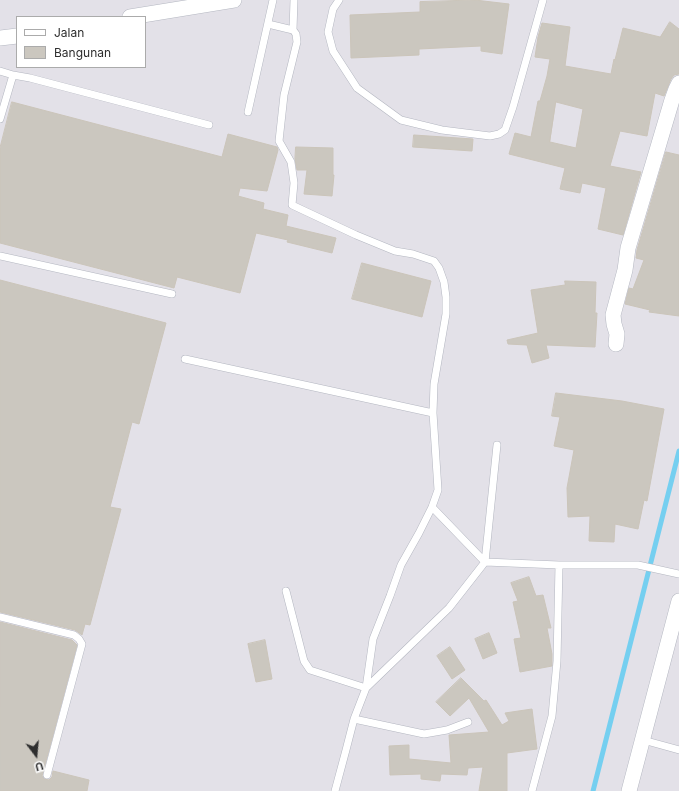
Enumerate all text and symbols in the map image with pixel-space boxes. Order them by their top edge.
legend [16,16,146,68]
text: Jalan [54,25,84,40]
text: Bangunan [54,45,111,60]
north arrow [16,735,56,775]
text: U [34,759,45,774]

